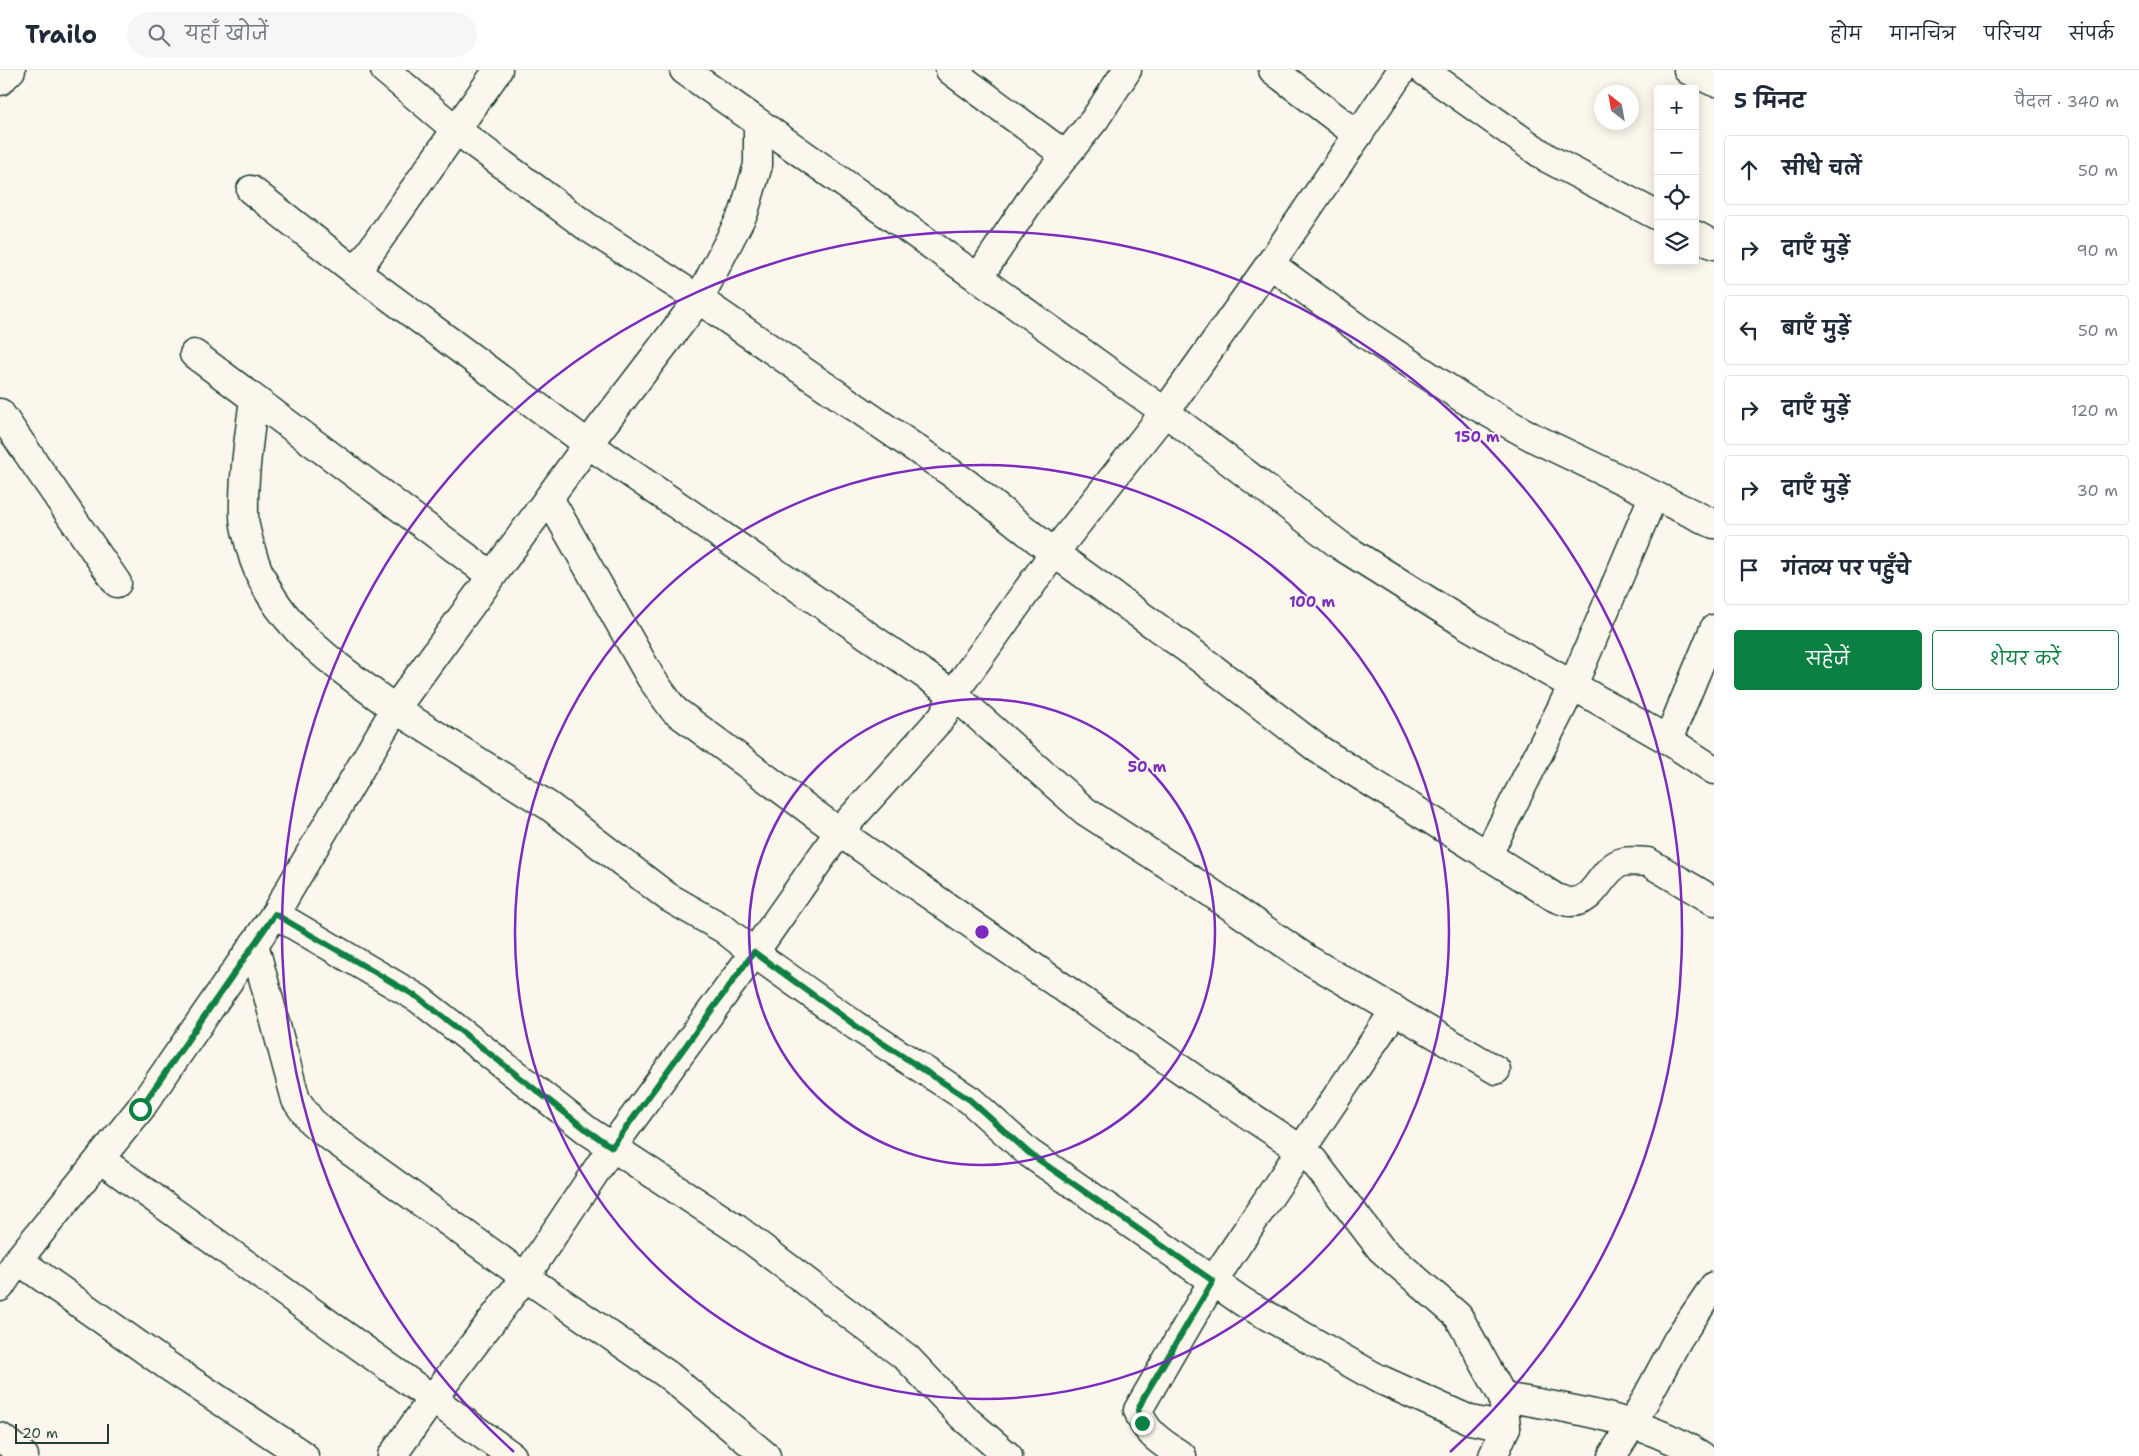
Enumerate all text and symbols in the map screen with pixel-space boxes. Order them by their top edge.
search box [127,12,477,57]
text: Trailo [25,19,97,51]
icon: search [145,21,173,49]
text: यहाँ खोजें [185,21,268,46]
text: होम [1830,22,1862,46]
text: मानचित्र [1890,22,1956,46]
text: परिचय [1984,22,2041,46]
text: संपर्क [2069,22,2114,46]
north arrow [1594,85,1639,130]
map controls [1654,85,1699,265]
button: + [1654,85,1699,130]
text: 5 मिनट [1734,87,1805,115]
text: पैदल · 340 m [2014,91,2119,112]
button: − [1654,130,1699,175]
icon: ahead [1735,156,1763,184]
text: सीधे चलें [1782,156,1861,181]
text: 50 m [2078,160,2118,181]
button: locate [1654,175,1699,220]
button: layers [1654,220,1699,265]
icon: right [1735,236,1763,264]
text: दाएँ मुड़ें [1782,236,1850,261]
text: 90 m [2077,240,2118,261]
icon: left [1735,316,1763,344]
text: बाएँ मुड़ें [1782,316,1850,341]
text: 50 m [2078,320,2118,341]
icon: right [1735,396,1763,424]
text: दाएँ मुड़ें [1782,396,1850,421]
text: 120 m [2071,400,2118,421]
text: 150 m [1454,427,1500,447]
icon: right [1735,476,1763,504]
text: दाएँ मुड़ें [1782,476,1850,501]
text: 30 m [2077,480,2118,501]
icon: arrive [1735,556,1763,584]
text: गंतव्य पर पहुँचे [1782,556,1911,581]
text: 100 m [1289,592,1335,612]
button: सहेजें [1734,630,1922,690]
button: शेयर करें [1932,630,2119,690]
text: 50 m [1128,757,1167,777]
centre of rings [973,923,991,941]
route start [129,1098,152,1121]
route end [1131,1412,1154,1435]
scale bar [15,1421,109,1444]
text: 20 m [22,1424,58,1442]

